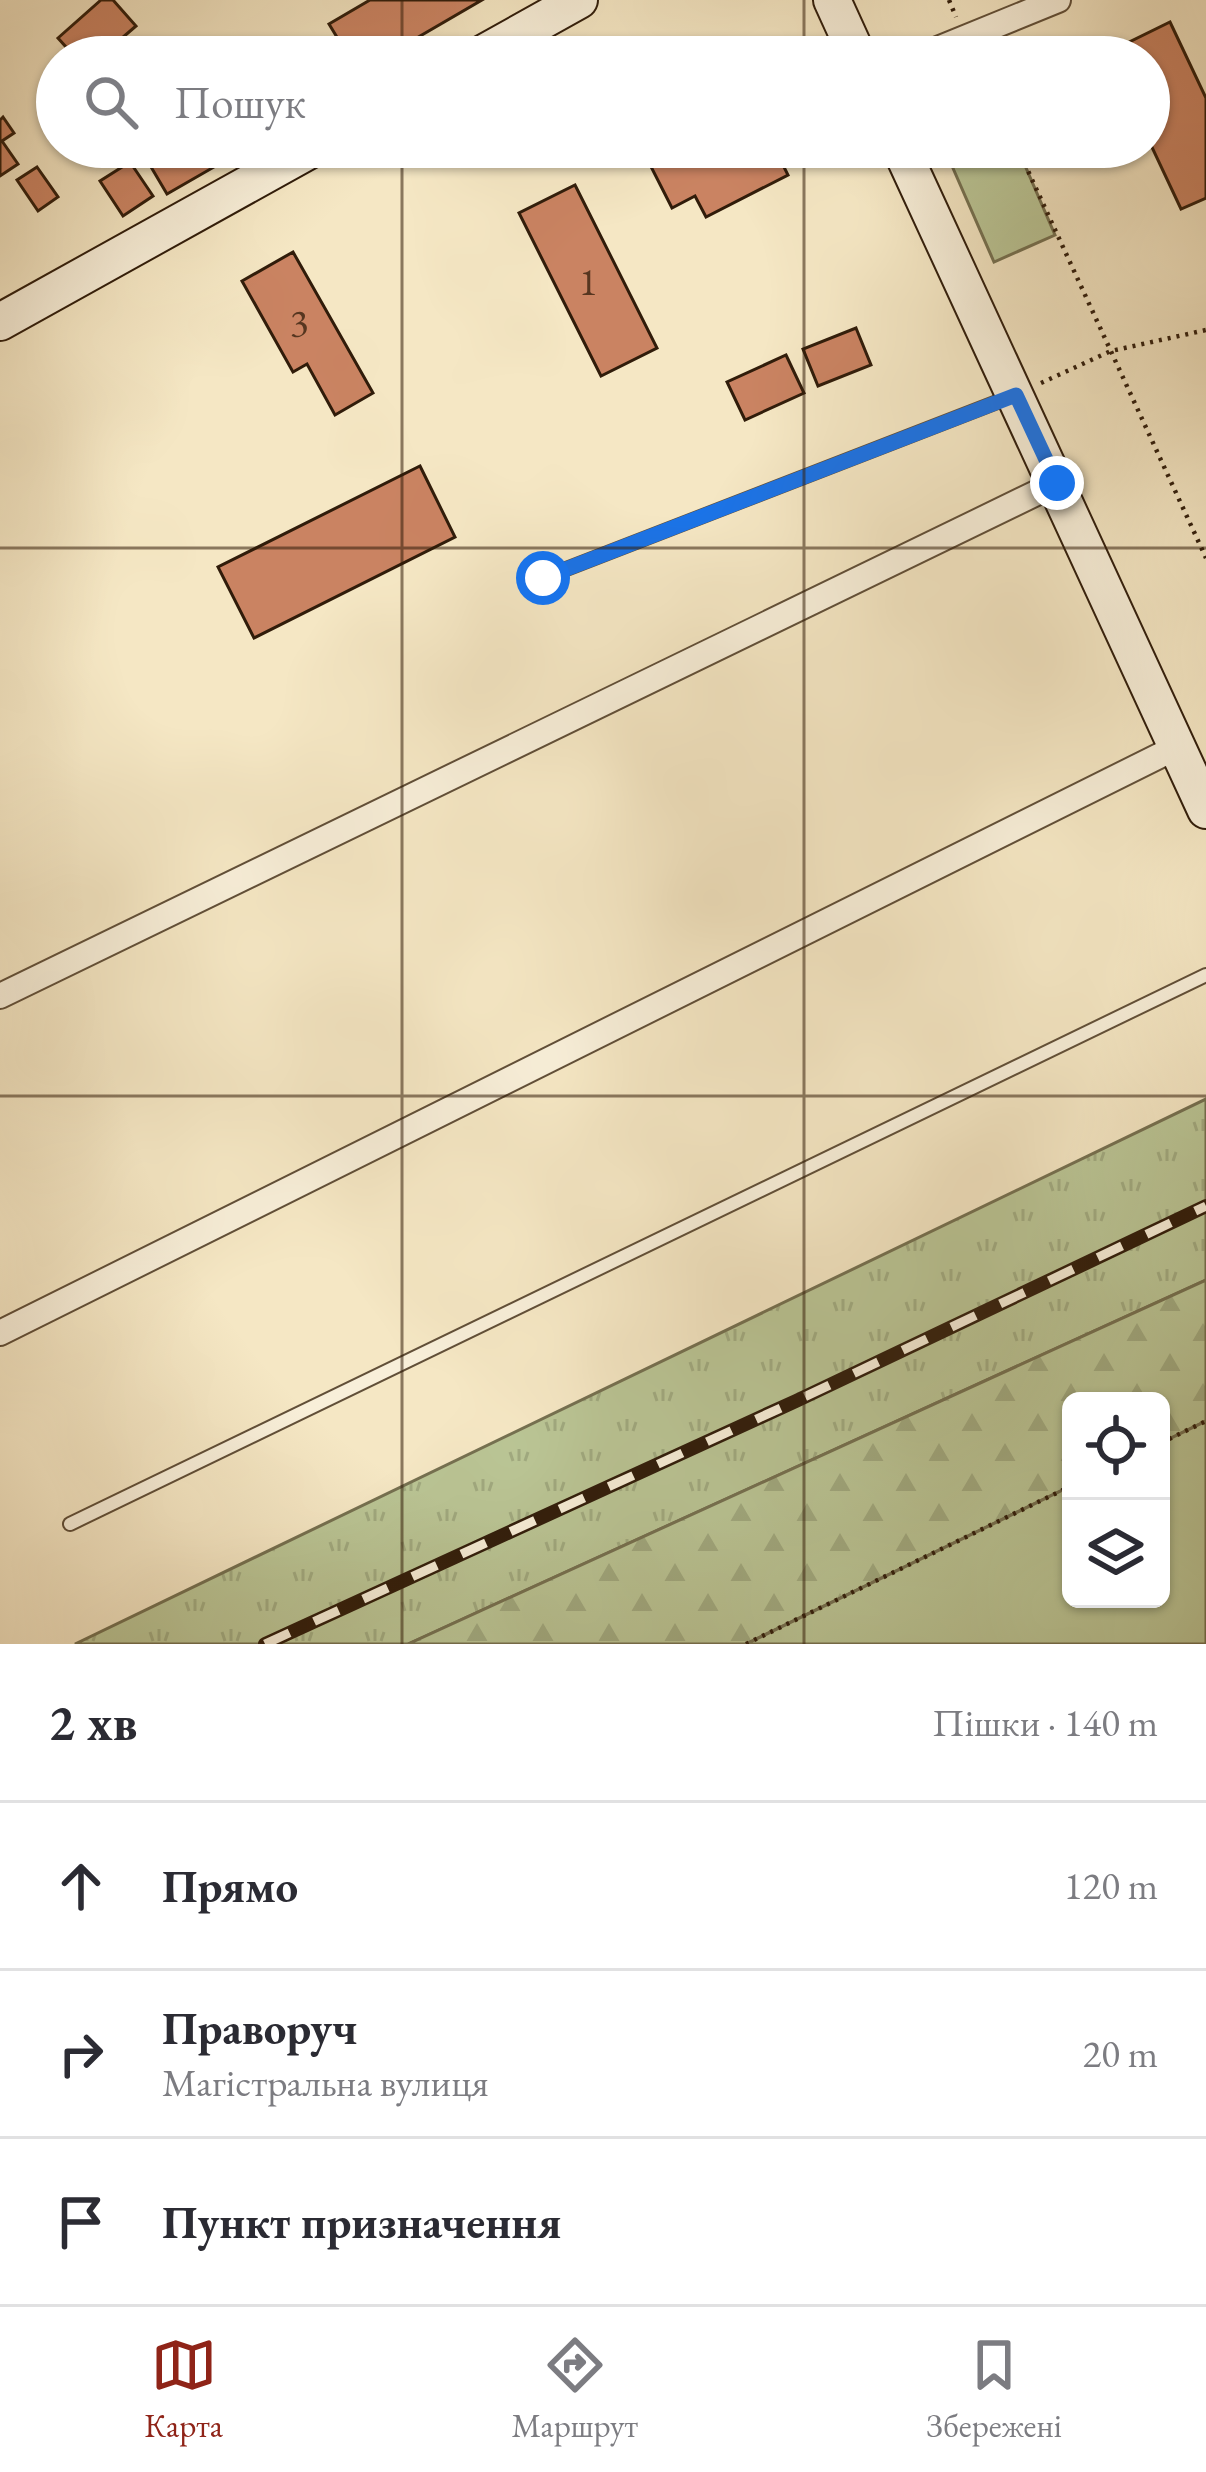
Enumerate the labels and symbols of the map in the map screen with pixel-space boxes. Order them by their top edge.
house number: 1 [579,256,597,307]
house number: 3 [290,297,308,348]
route end [1030,456,1084,510]
route start [516,551,570,605]

